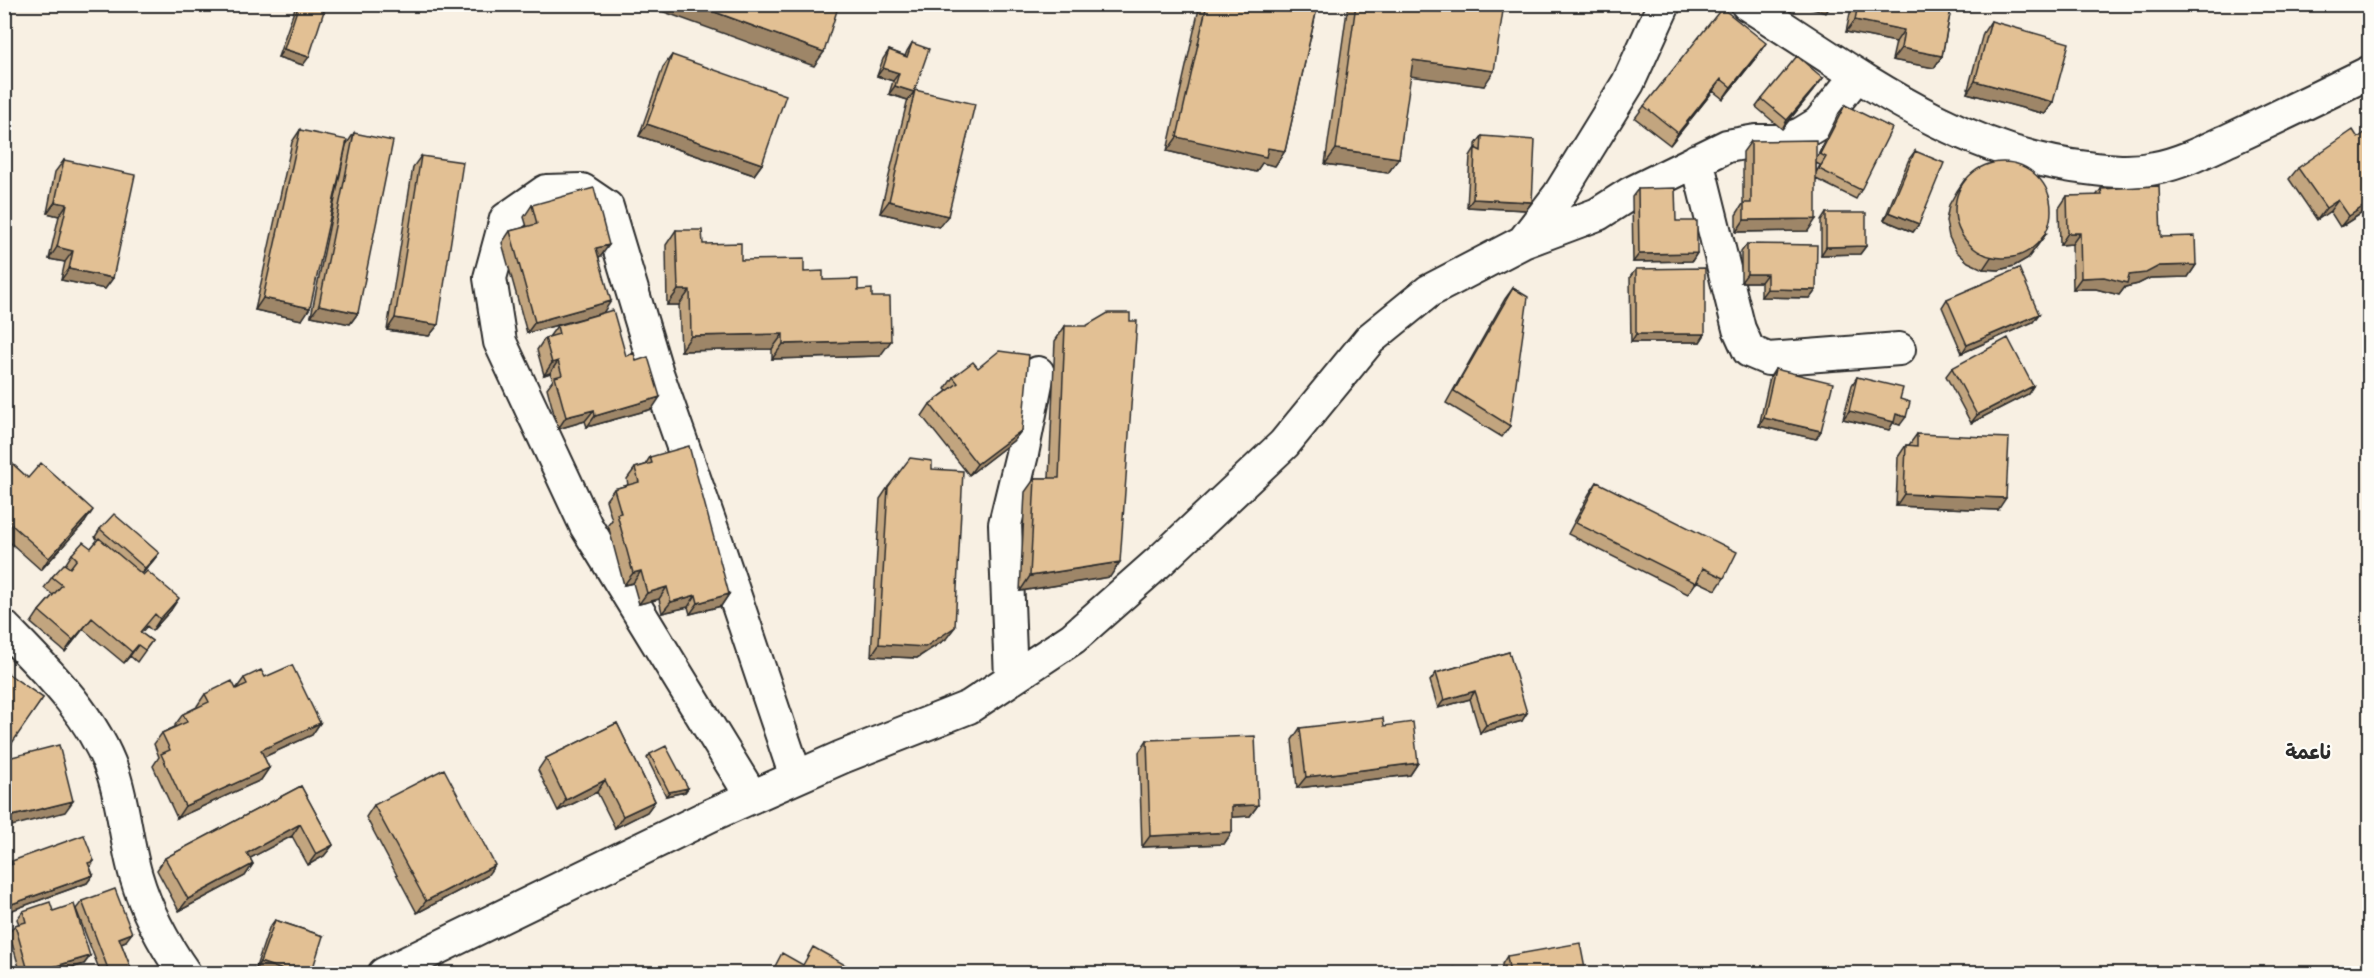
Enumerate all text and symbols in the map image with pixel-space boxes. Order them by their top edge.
district label: ناعمة [2285,741,2333,764]

